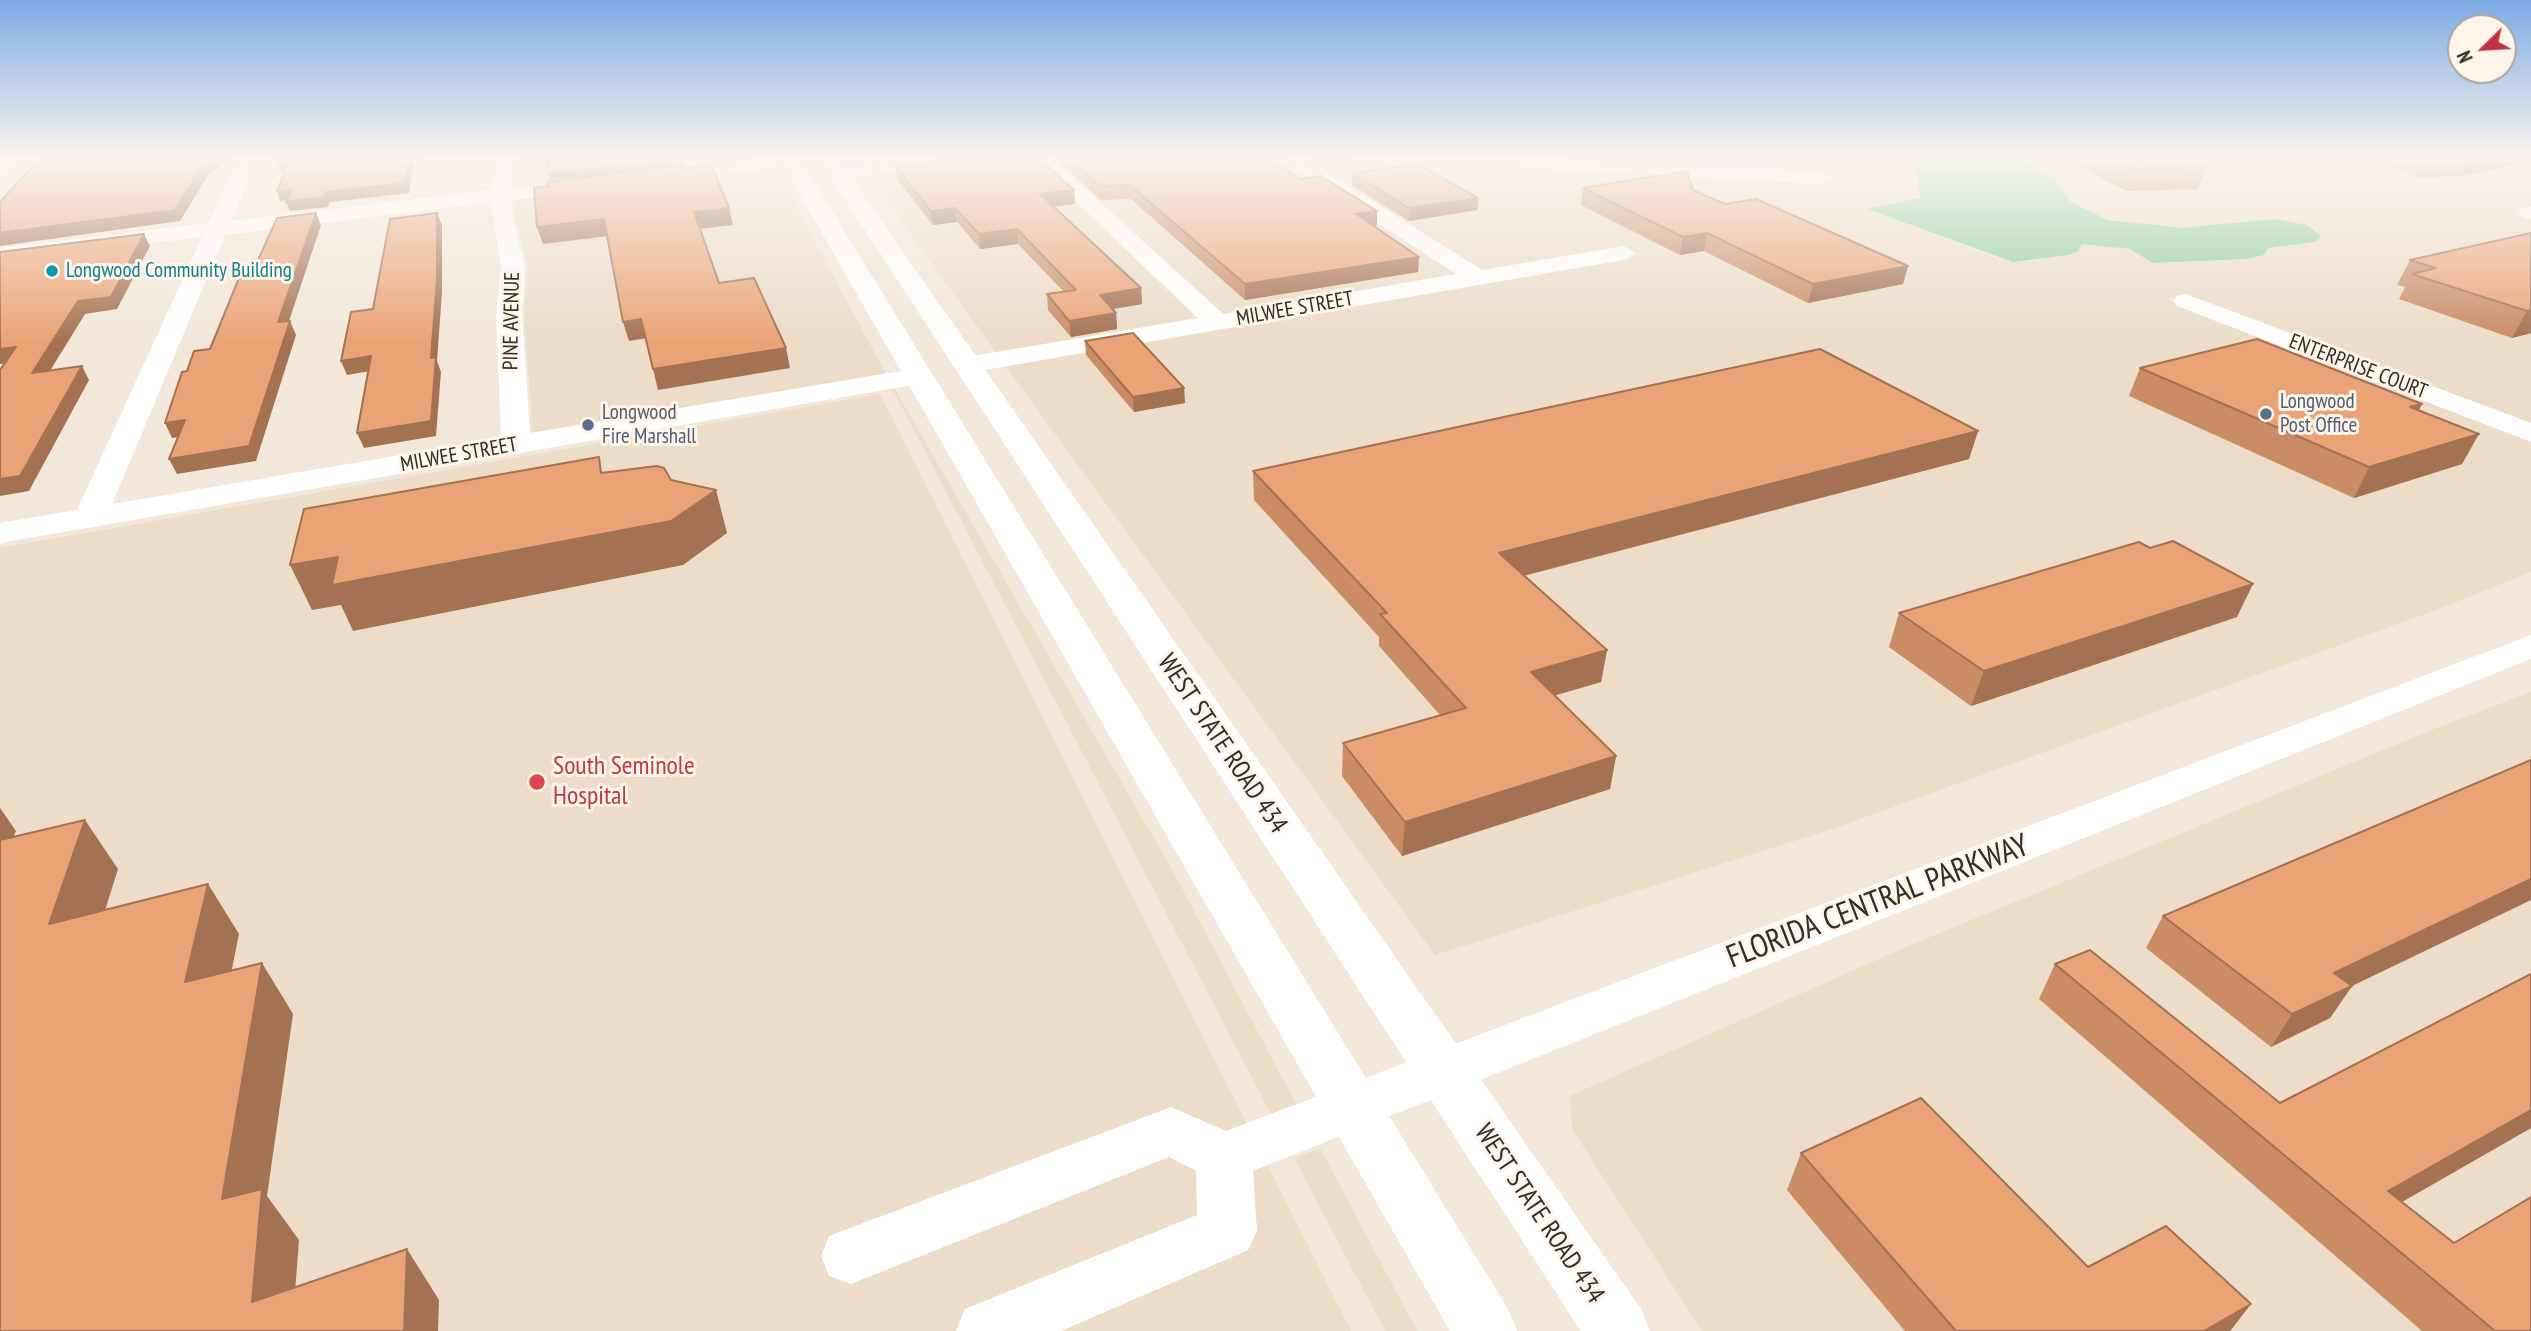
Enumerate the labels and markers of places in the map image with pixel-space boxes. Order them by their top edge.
place label: Longwood Community Building [66,258,292,284]
marker: Longwood Community Building [44,263,60,279]
place label: Longwood Post Office [2280,389,2357,439]
place label: Longwood Fire Marshall [602,400,696,450]
marker: Longwood Post Office [2258,406,2274,422]
marker: Longwood Fire Marshall [580,417,596,433]
place label: South Seminole Hospital [553,751,695,812]
marker: South Seminole Hospital [527,772,547,792]

